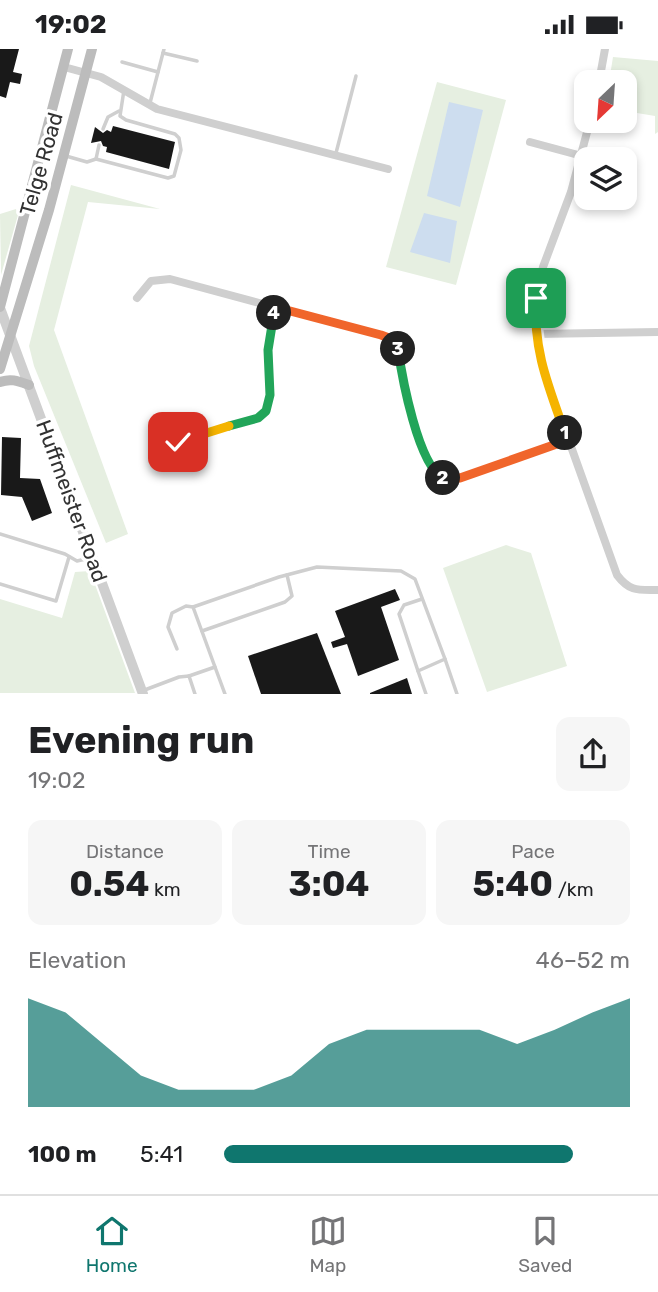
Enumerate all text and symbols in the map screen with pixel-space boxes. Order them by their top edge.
text: 19:02 [35,9,107,40]
north arrow [574,70,637,133]
map controls [574,70,637,210]
street label: Telge Road [14,110,68,218]
button: layers [574,147,637,210]
pin [506,268,566,328]
icon: arrive [517,279,555,317]
pin: 4 [256,295,292,331]
text: 4 [267,301,280,324]
pin: 3 [380,331,416,367]
text: 3 [391,337,404,360]
pin [148,412,208,472]
pin: 1 [548,415,582,451]
street label: Huffmeister Road [31,416,113,586]
text: 1 [560,421,569,444]
icon: check [159,423,197,461]
pin: 2 [426,461,460,495]
text: 2 [436,466,449,489]
text: Evening run [28,717,254,763]
button: share [556,717,630,791]
text: 19:02 [28,766,85,794]
text: Distance [86,840,164,863]
text: Time [307,840,351,863]
text: Pace [511,840,555,863]
text: 0.54 [69,863,149,905]
text: 3:04 [289,863,370,905]
text: 5:40 [472,863,553,905]
text: km [149,878,181,901]
text: /km [553,878,594,901]
text: Elevation [28,946,127,974]
text: 46–52 m [536,946,630,974]
text: 100 m [28,1140,97,1168]
text: 5:41 [140,1140,183,1168]
tab: Home [86,1212,138,1277]
tab: Map [309,1212,347,1277]
tab: Saved [518,1212,572,1277]

